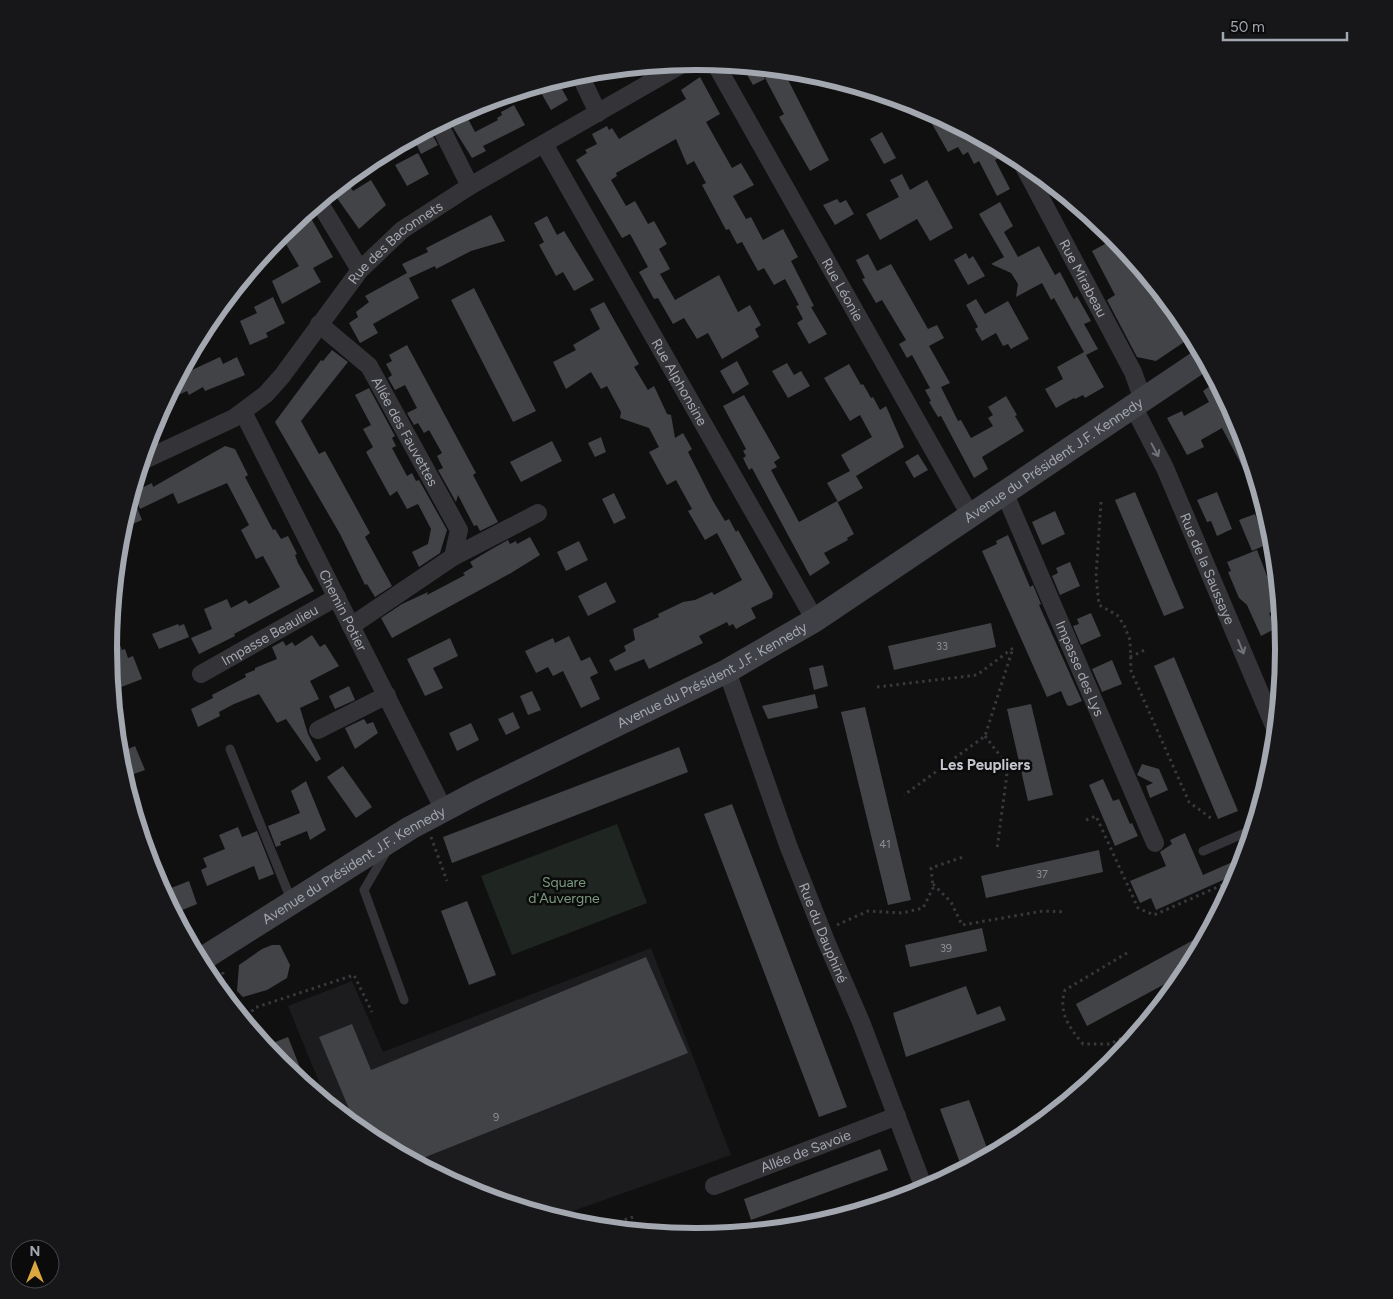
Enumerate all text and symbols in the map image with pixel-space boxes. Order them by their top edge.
scale bar [1223,10,1347,42]
text: 50 m [1230,18,1265,36]
street label: Rue des Baconnets [344,197,446,287]
street label: Rue Mirabeau [1056,237,1111,320]
street label: Rue Léonie [818,255,867,324]
street label: Rue Alphonsine [648,336,711,429]
street label: Allée des Fauvettes [368,374,442,489]
street label: Avenue du Président J.F. Kennedy [961,393,1147,526]
one-way arrow [1150,442,1160,457]
street label: Rue de la Saussaye [1176,510,1239,627]
street label: Chemin Potier [315,567,371,654]
street label: Impasse Beaulieu [218,601,321,669]
street label: Avenue du Président J.F. Kennedy [614,618,810,732]
street label: Impasse des Lys [1052,618,1108,719]
one-way arrow [1237,639,1247,654]
house number: 33 [936,640,948,653]
district label: Les Peupliers [940,756,1030,774]
street label: Avenue du Président J.F. Kennedy [259,802,449,928]
house number: 41 [879,838,891,851]
house number: 37 [1036,868,1048,881]
park label: Square d'Auvergne [528,874,600,907]
street label: Rue du Dauphiné [795,880,852,986]
house number: 39 [940,942,952,955]
house number: 9 [493,1111,499,1124]
street label: Allée de Savoie [758,1126,854,1176]
north arrow [10,1239,60,1289]
text: N [30,1243,40,1260]

